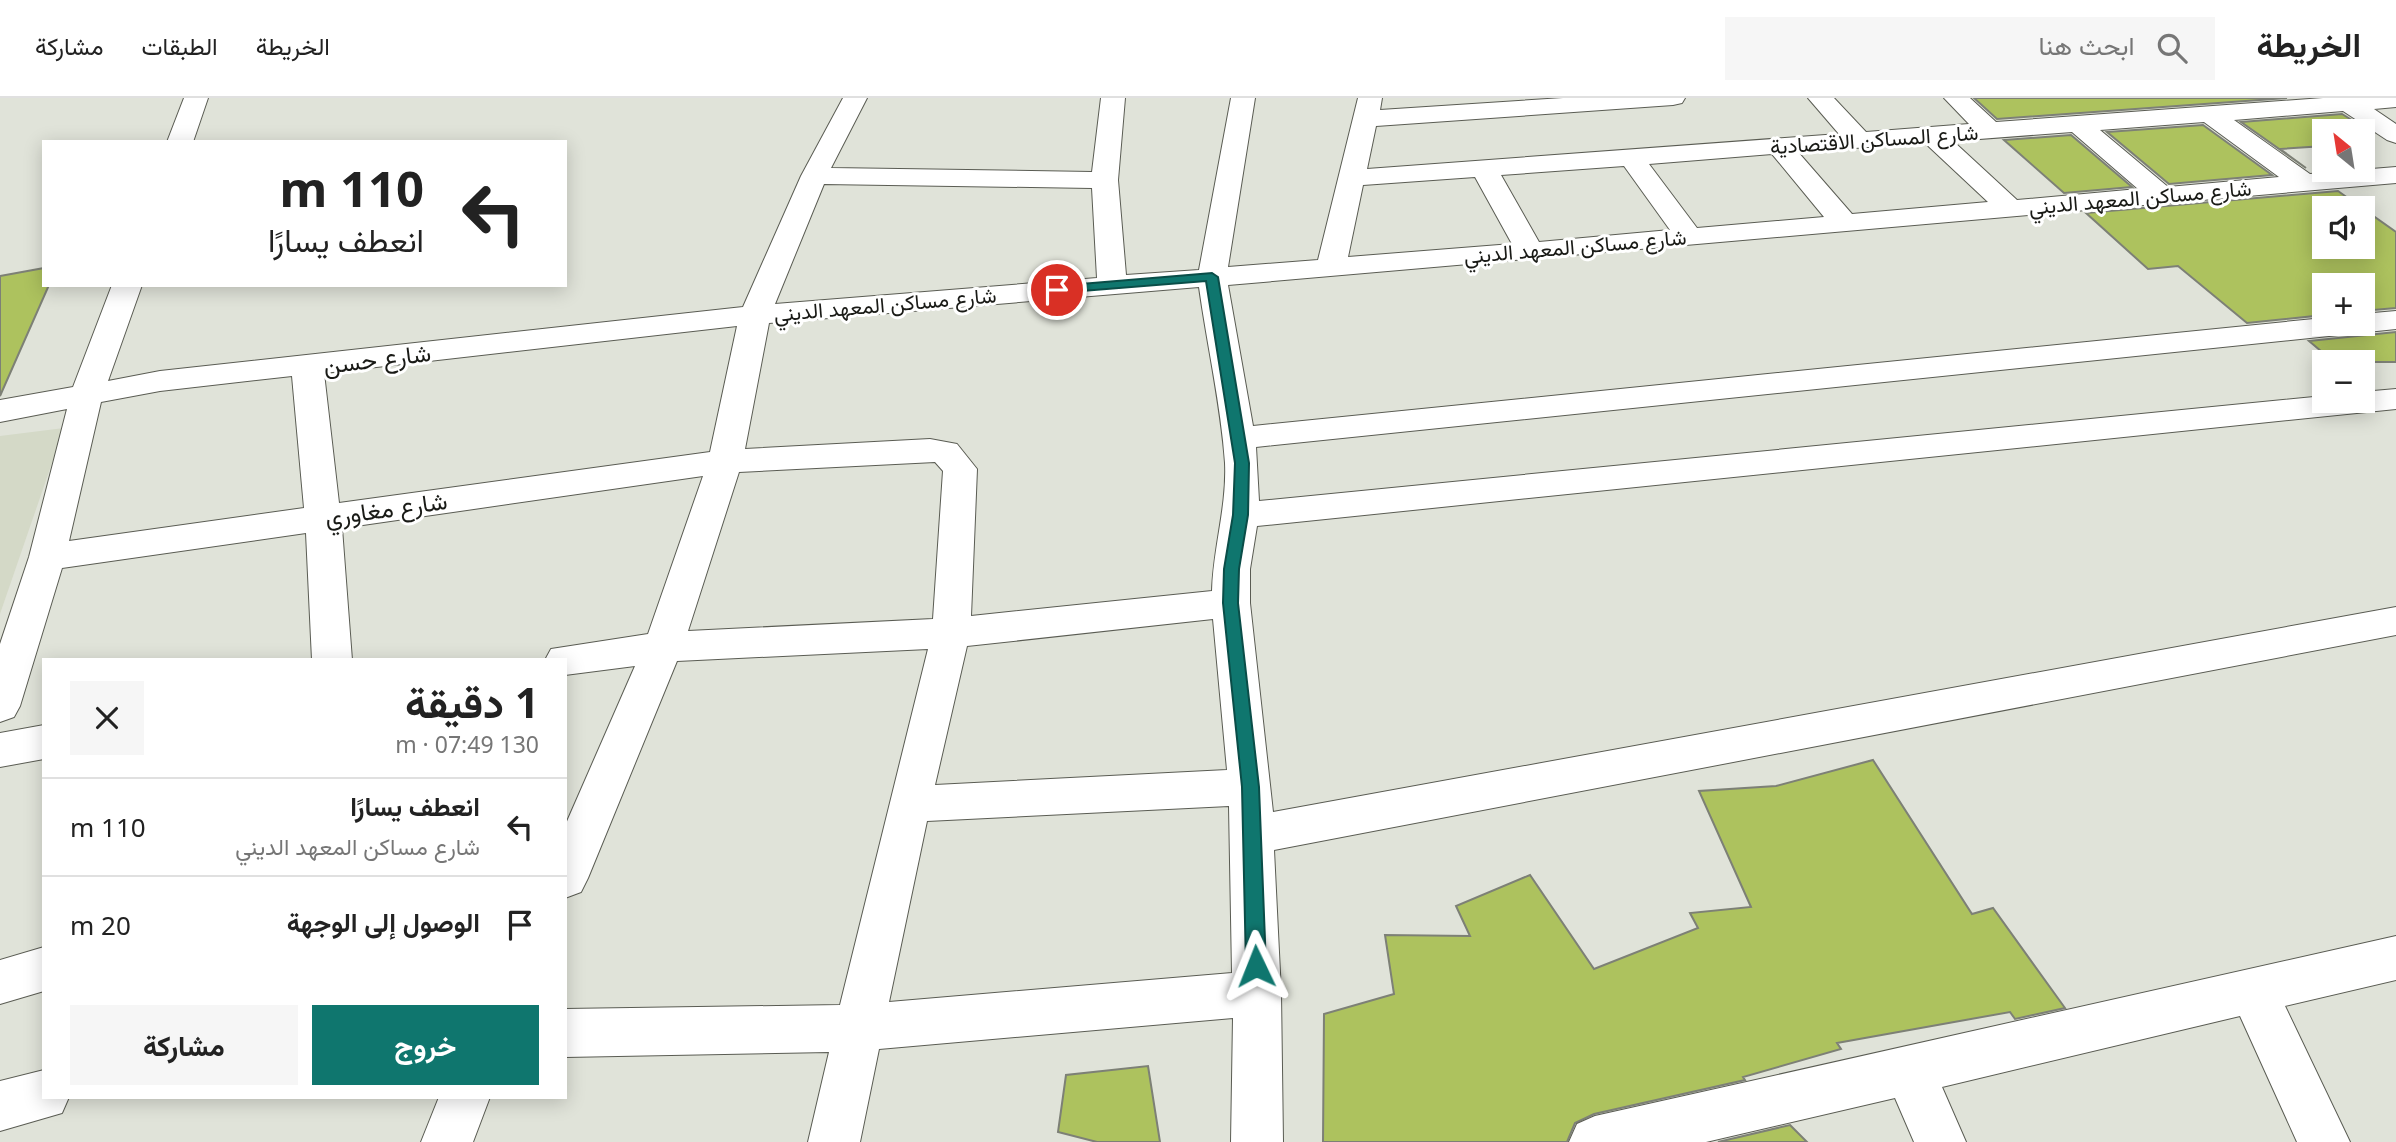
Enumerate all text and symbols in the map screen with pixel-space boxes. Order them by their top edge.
search box [1725,17,2215,80]
text: الخريطة [2257,22,2361,67]
text: ابحث هنا [2039,27,2135,63]
text: مشاركة [35,29,103,62]
text: الطبقات [141,29,218,62]
text: الخريطة [256,29,330,62]
icon: search [2153,29,2191,67]
street label: شارع المساكن الاقتصادية [1769,118,1979,161]
north arrow [2312,119,2375,182]
map controls [2312,119,2375,413]
text: 110 m [279,155,424,221]
icon: left [448,168,539,259]
street label: شارع مساكن المعهد الديني [2027,173,2253,225]
button: sound [2312,196,2375,259]
text: انعطف يسارًا [268,218,424,261]
street label: شارع مساكن المعهد الديني [1462,222,1688,274]
pin [1027,260,1087,320]
icon: arrive [1038,271,1076,309]
button: + [2312,273,2375,336]
street label: شارع مساكن المعهد الديني [772,280,998,332]
street label: شارع حسن [321,335,433,382]
button: − [2312,350,2375,413]
street label: شارع مغاوري [323,483,450,537]
text: 1 دقيقة [405,673,539,730]
button: close [70,681,144,755]
text: 130 m · 07:49 [395,728,539,760]
text: انعطف يسارًا [350,788,480,824]
icon: left [501,808,539,846]
text: 110 m [70,809,146,845]
text: شارع مساكن المعهد الديني [235,830,480,862]
text: الوصول إلى الوجهة [287,904,480,940]
icon: arrive [501,906,539,944]
text: 20 m [70,907,131,943]
position arrow [1219,929,1293,1003]
button: مشاركة [70,1005,298,1085]
button: خروج [312,1005,539,1085]

